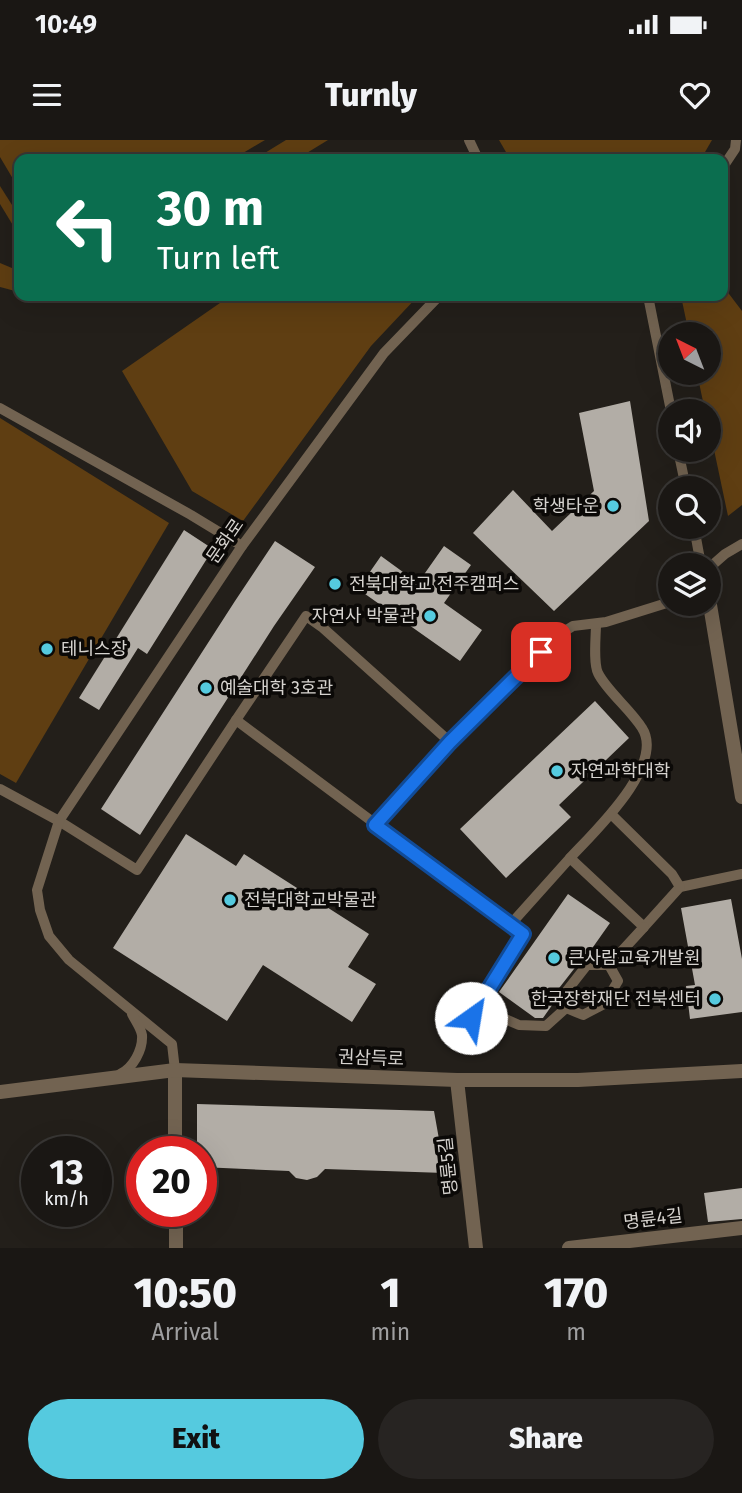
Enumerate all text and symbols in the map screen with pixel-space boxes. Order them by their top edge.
text: 10:49 [35,9,97,40]
icon: menu [28,76,66,114]
text: Turnly [325,76,417,114]
icon: heart [676,76,714,114]
text: 30 m [157,179,264,238]
icon: left [42,182,133,273]
text: Turn left [157,239,279,277]
north arrow [658,322,721,385]
map controls [658,322,721,616]
button: sound [658,399,721,462]
button: search [658,476,721,539]
place label: 학생타운 [533,495,599,517]
marker: 학생타운 [605,498,621,514]
street label: 문화로 [202,514,248,568]
button: layers [658,553,721,616]
place label: 전북대학교 전주캠퍼스 [349,573,519,595]
marker: 전북대학교 전주캠퍼스 [327,576,343,592]
place label: 자연사 박물관 [312,605,416,627]
marker: 자연사 박물관 [422,608,438,624]
pin [511,622,571,682]
icon: arrive [522,633,560,671]
place label: 테니스장 [61,638,127,660]
marker: 테니스장 [39,641,55,657]
place label: 예술대학 3호관 [220,677,334,699]
marker: 예술대학 3호관 [198,680,214,696]
place label: 자연과학대학 [571,760,670,782]
marker: 자연과학대학 [549,763,565,779]
place label: 전북대학교박물관 [244,889,377,911]
marker: 전북대학교박물관 [222,892,238,908]
place label: 큰사람교육개발원 [568,947,700,969]
marker: 큰사람교육개발원 [546,950,562,966]
position arrow [434,981,508,1055]
place label: 한국장학재단 전북센터 [531,988,701,1010]
marker: 한국장학재단 전북센터 [707,991,723,1007]
street label: 권삼득로 [338,1046,404,1070]
speed limit sign: 20 [126,1136,217,1227]
street label: 명륜5길 [434,1136,462,1196]
text: 13 [49,1151,84,1193]
text: km/h [44,1188,89,1210]
street label: 명륜4길 [622,1204,684,1234]
text: 10:50 [134,1268,237,1318]
text: 1 [380,1268,400,1318]
text: 170 [544,1268,608,1318]
text: Arrival [152,1318,219,1346]
text: min [371,1318,410,1346]
text: m [566,1318,586,1346]
button: Exit [28,1399,364,1479]
button: Share [378,1399,714,1479]

